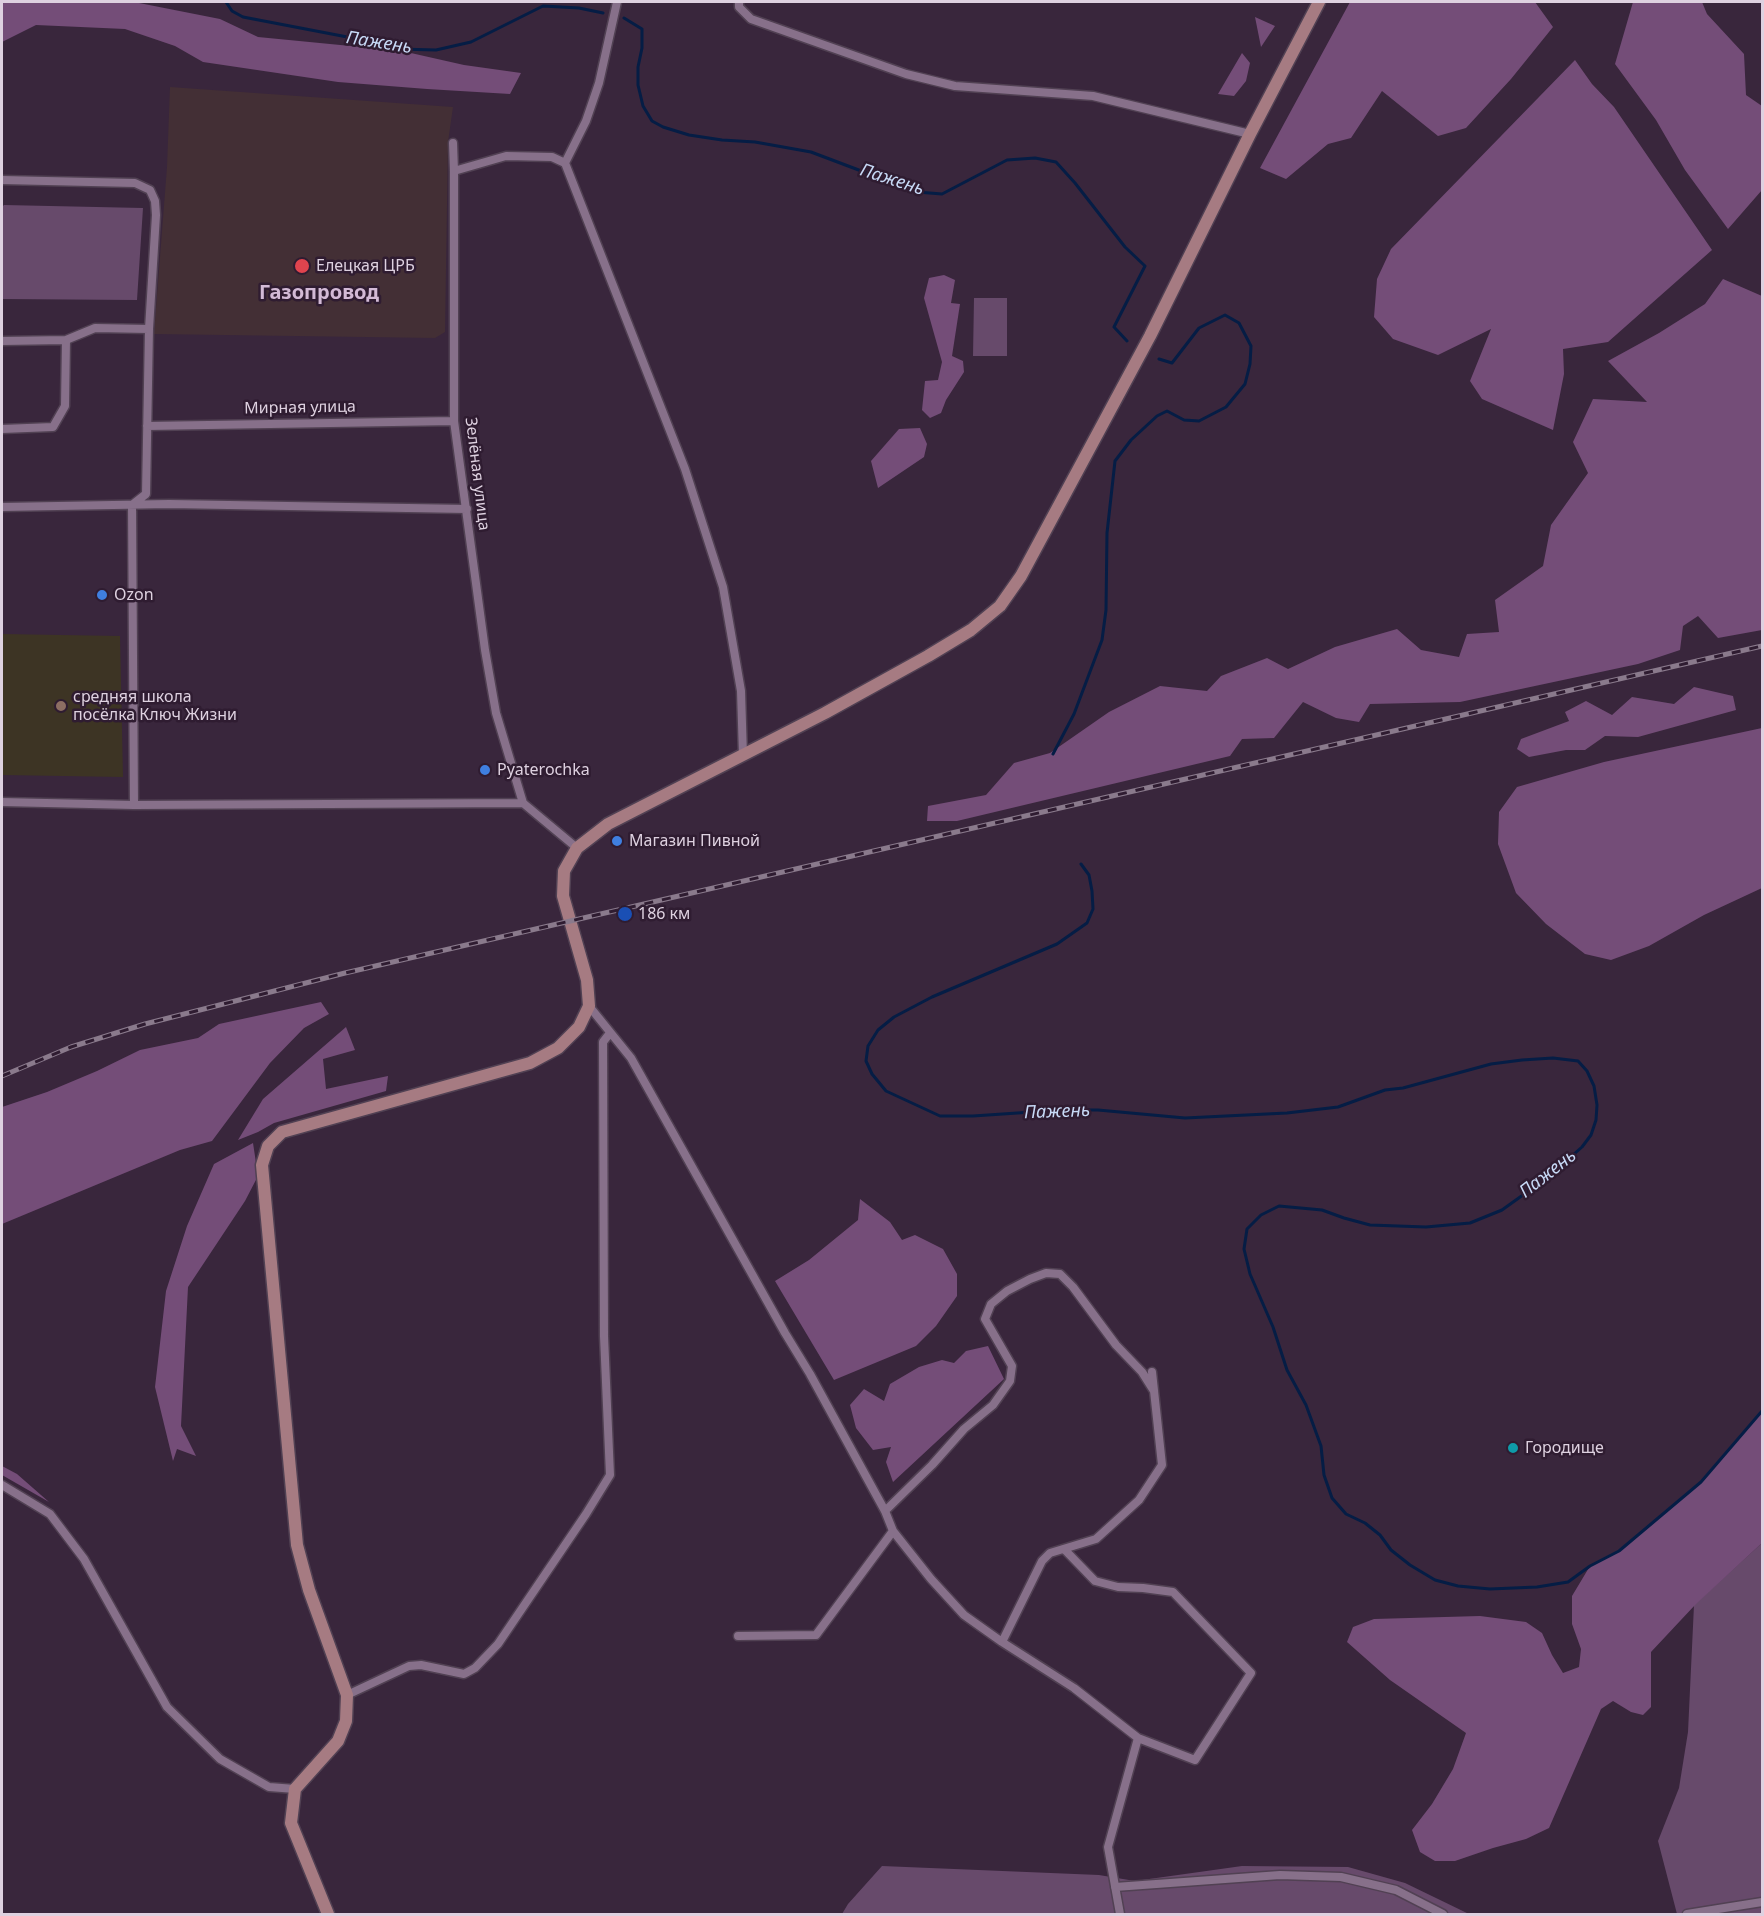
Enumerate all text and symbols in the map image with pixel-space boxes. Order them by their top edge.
water label: Пажень [345,27,413,59]
water label: Пажень [857,160,927,200]
place label: Елецкая ЦРБ [316,256,415,276]
marker: Елецкая ЦРБ [293,257,311,275]
district label: Газопровод [259,281,379,305]
street label: Мирная улица [244,397,356,419]
street label: Зелёная улица [461,416,493,532]
place label: Ozon [114,585,154,605]
marker: Ozon [95,588,109,602]
place label: средняя школа посёлка Ключ Жизни [73,687,237,725]
marker: средняя школа посёлка Ключ Жизни [54,699,68,713]
place label: Pyaterochka [497,760,590,780]
marker: Pyaterochka [478,763,492,777]
place label: Магазин Пивной [629,831,760,851]
marker: Магазин Пивной [610,834,624,848]
place label: 186 км [638,904,690,924]
marker: 186 км [616,905,634,923]
water label: Пажень [1024,1100,1090,1124]
water label: Пажень [1515,1145,1581,1203]
place label: Городище [1525,1438,1604,1458]
marker: Городище [1506,1441,1520,1455]

